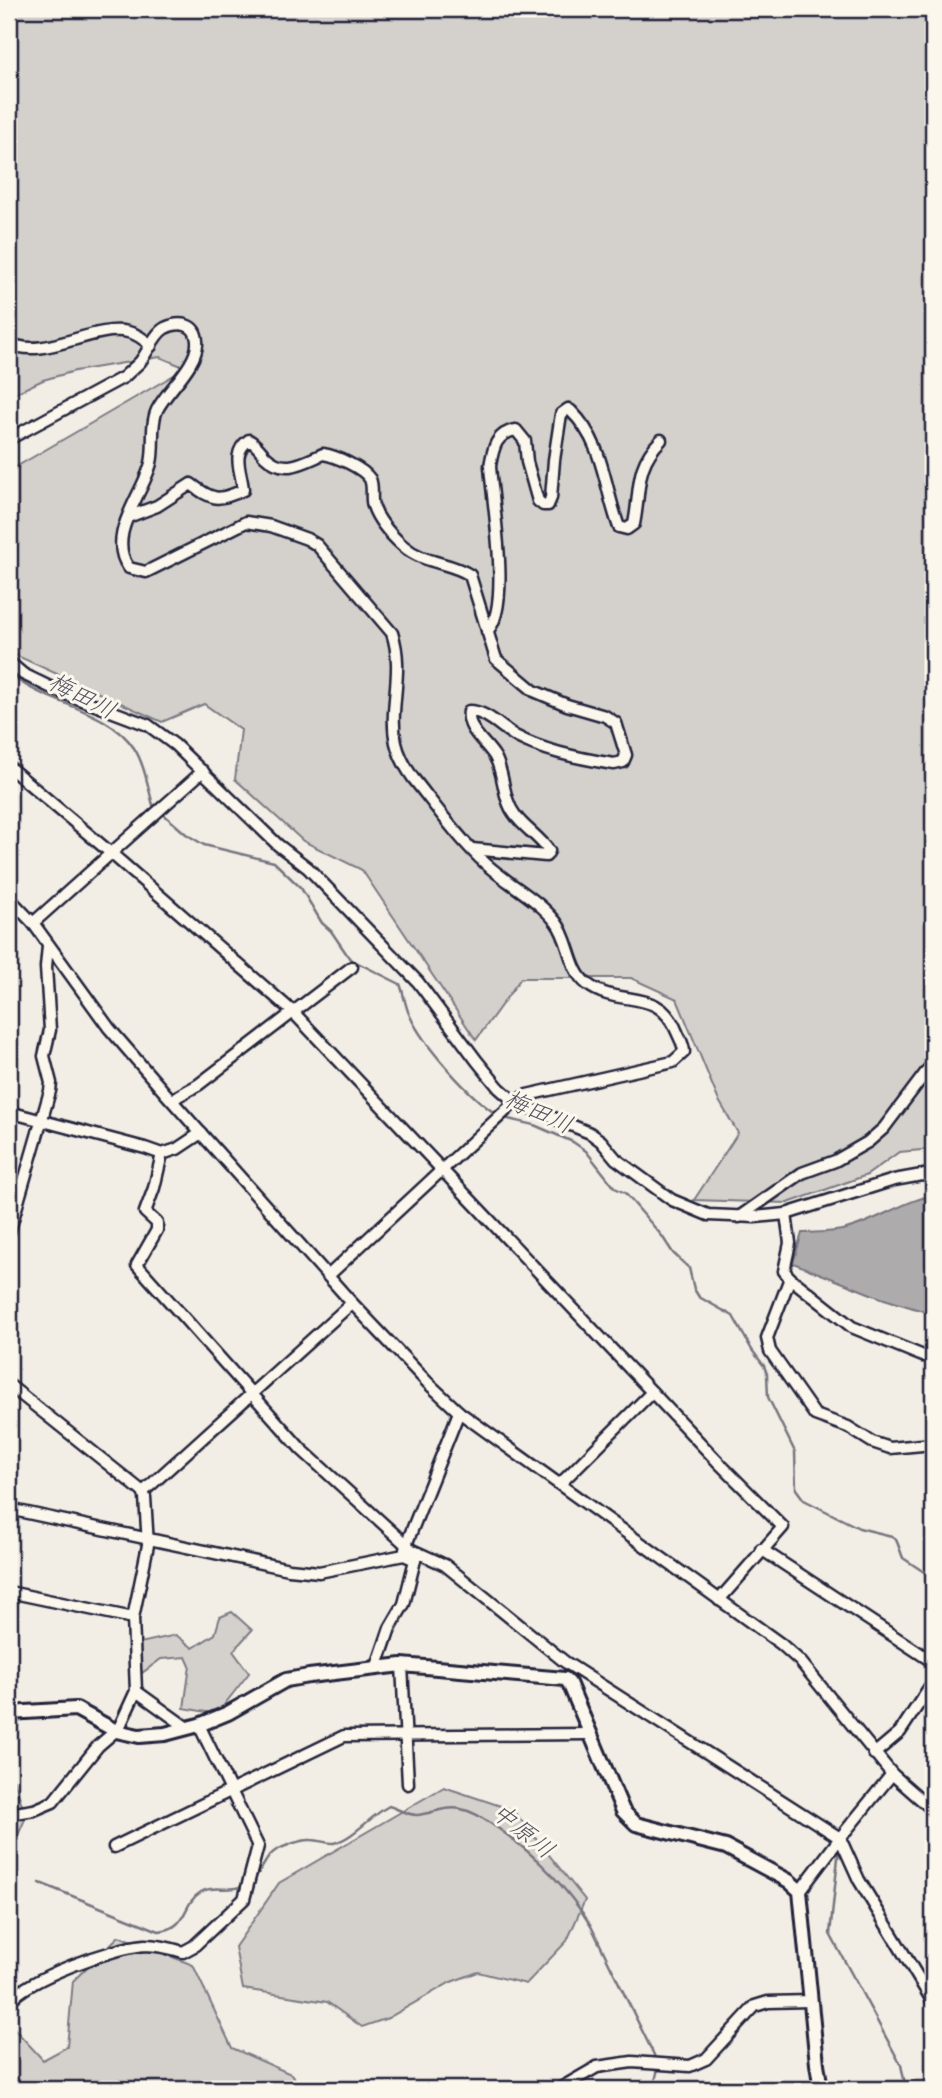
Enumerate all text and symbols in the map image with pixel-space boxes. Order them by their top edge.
water label: 梅田川 [44,665,122,725]
water label: 梅田川 [500,1083,578,1139]
water label: 中原川 [487,1796,561,1864]

